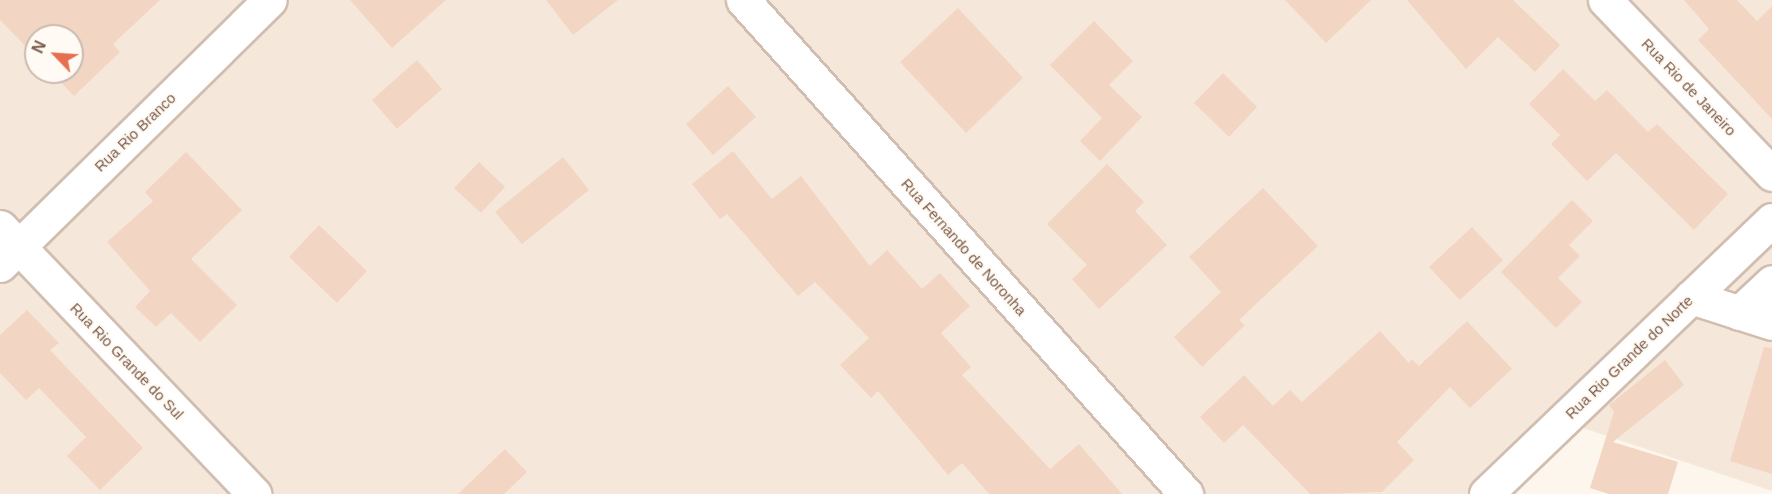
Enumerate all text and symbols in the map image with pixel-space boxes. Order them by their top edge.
north arrow [24,24,84,84]
street label: Rua Rio de Janeiro [1638,35,1740,139]
text: N [29,38,49,56]
street label: Rua Rio Branco [91,89,179,175]
street label: Rua Fernando de Noronha [898,175,1030,319]
street label: Rua Rio Grande do Norte [1562,291,1696,423]
street label: Rua Rio Grande do Sul [67,299,187,423]

